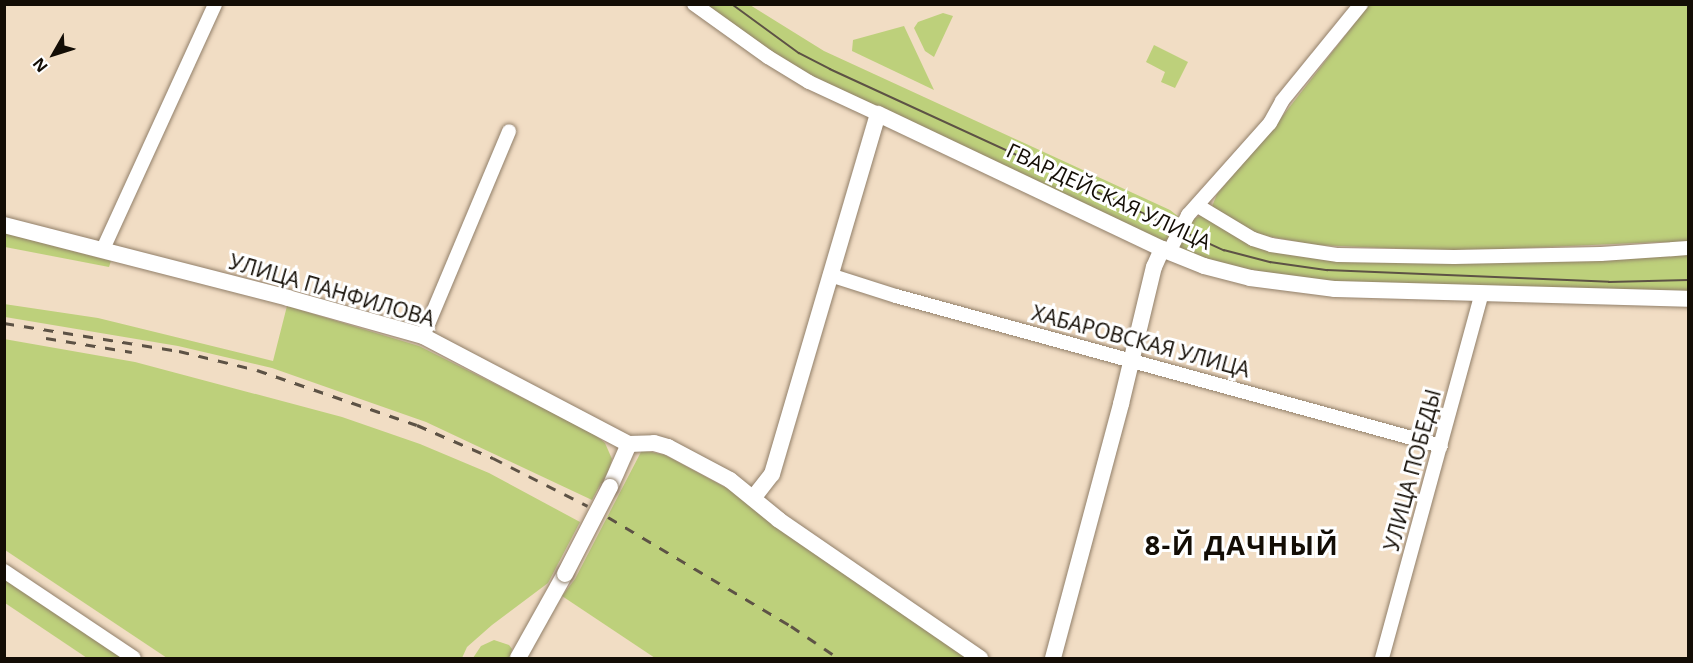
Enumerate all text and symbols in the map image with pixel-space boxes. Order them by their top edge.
north arrow [24,24,84,84]
text: N [27,53,53,77]
street label: ГВАРДЕЙСКАЯ УЛИЦА [1003,137,1215,255]
street label: УЛИЦА ПАНФИЛОВА [226,249,438,331]
street label: ХАБАРОВСКАЯ УЛИЦА [1029,300,1253,382]
street label: УЛИЦА ПОБЕДЫ [1378,386,1446,554]
district label: 8-Й ДАЧНЫЙ [1145,529,1339,561]

